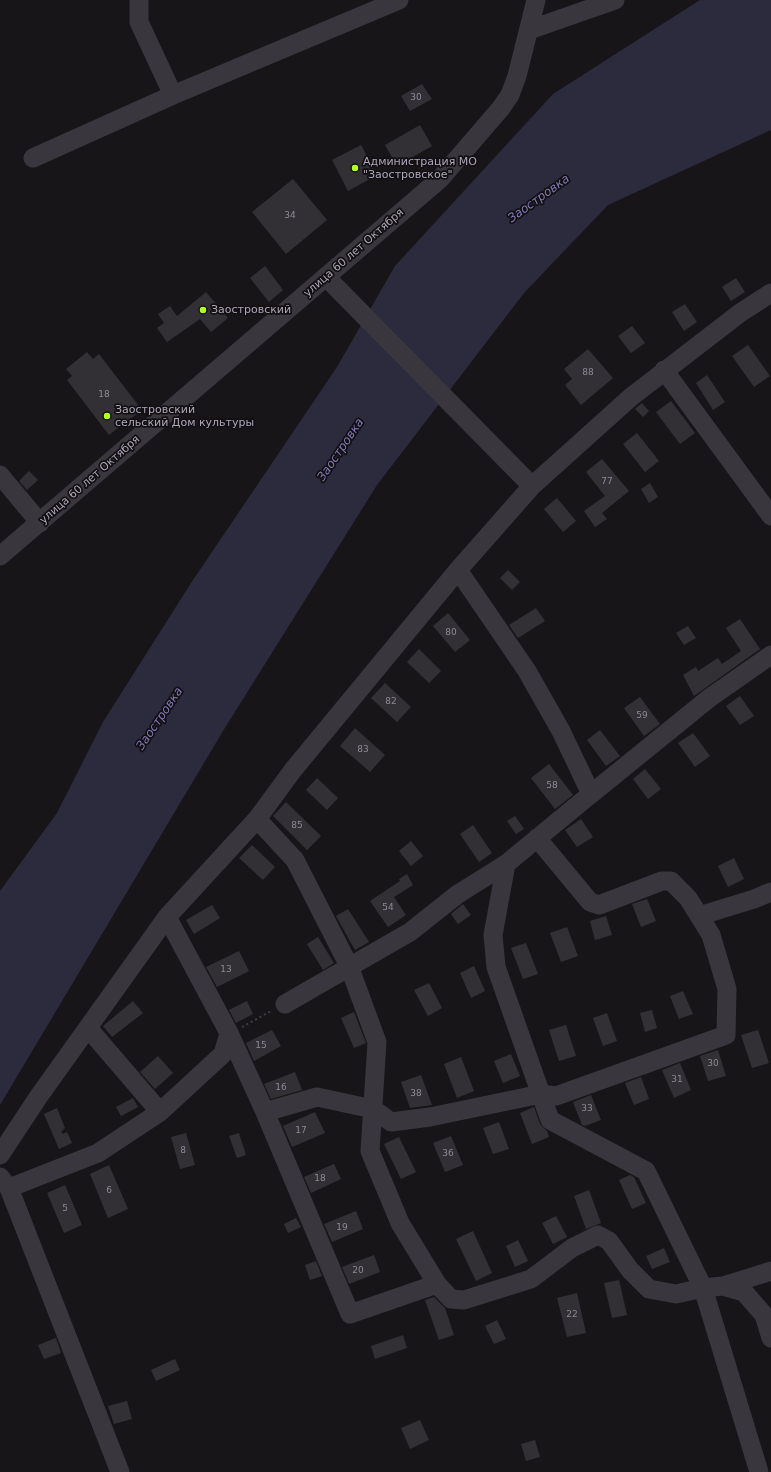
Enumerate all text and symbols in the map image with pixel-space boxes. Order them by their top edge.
house number: 30 [410,93,422,103]
place label: Администрация МО "Заостровское" [363,155,477,181]
marker: Администрация МО "Заостровское" [350,163,360,173]
water label: Заостровка [505,172,573,226]
street label: улица 60 лет Октября [301,206,407,300]
house number: 34 [284,211,296,221]
place label: Заостровский [211,303,291,317]
marker: Заостровский [198,305,208,315]
house number: 88 [582,368,594,378]
house number: 18 [98,390,110,400]
place label: Заостровский сельский Дом культуры [115,403,254,429]
marker: Заостровский сельский Дом культуры [102,411,112,421]
water label: Заостровка [315,416,367,484]
street label: улица 60 лет Октября [37,433,143,527]
house number: 77 [601,477,613,487]
house number: 80 [445,628,457,638]
water label: Заостровка [134,685,186,753]
house number: 82 [385,697,397,707]
house number: 59 [636,711,648,721]
house number: 83 [357,745,369,755]
house number: 58 [546,781,558,791]
house number: 85 [291,821,303,831]
house number: 54 [382,903,394,913]
house number: 13 [220,965,232,975]
house number: 15 [255,1041,267,1051]
house number: 30 [707,1059,719,1069]
house number: 31 [671,1075,683,1085]
house number: 16 [275,1083,287,1093]
house number: 38 [410,1089,422,1099]
house number: 33 [581,1104,593,1114]
house number: 17 [295,1126,307,1136]
house number: 8 [180,1146,186,1156]
house number: 36 [442,1149,454,1159]
house number: 18 [314,1174,326,1184]
house number: 6 [106,1186,112,1196]
house number: 5 [62,1204,68,1214]
house number: 19 [336,1223,348,1233]
house number: 20 [352,1266,364,1276]
house number: 22 [566,1310,578,1320]

